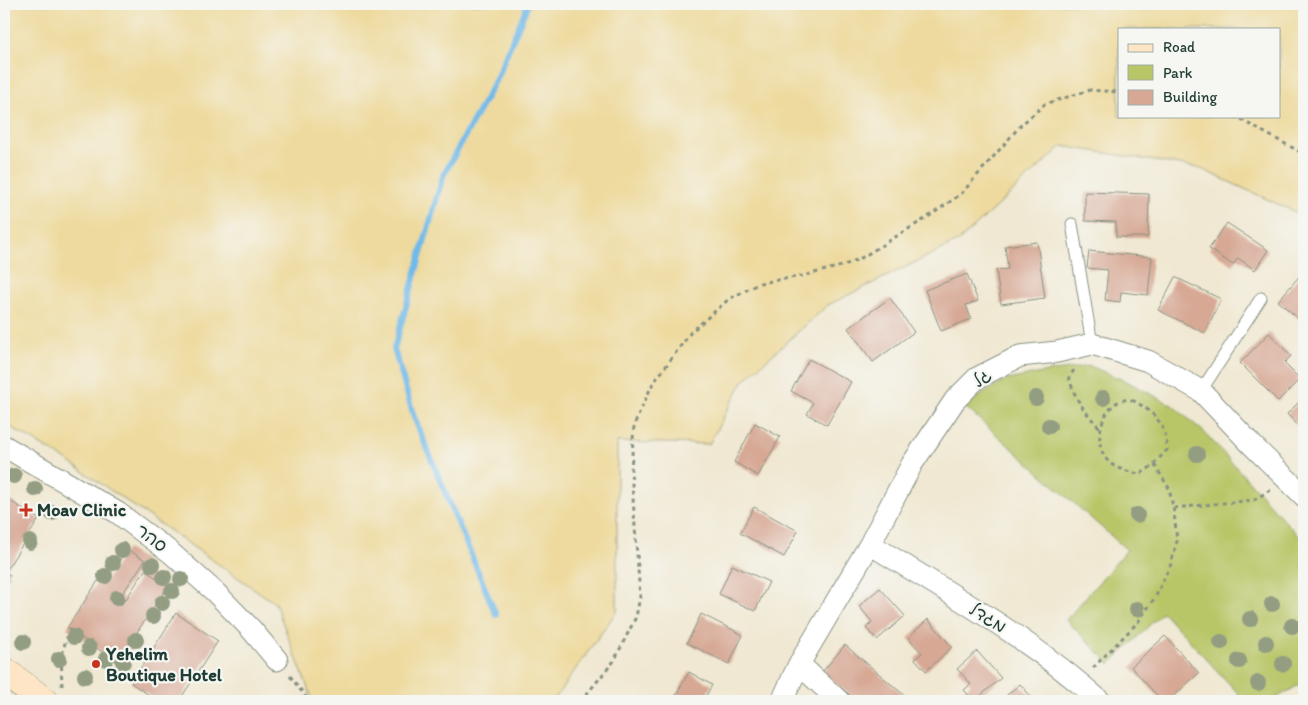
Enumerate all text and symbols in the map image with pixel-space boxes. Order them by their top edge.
legend [1118,28,1280,118]
text: Road [1163,38,1196,56]
text: Park [1163,64,1193,82]
text: Building [1163,88,1217,106]
street label: גל [968,364,996,392]
place label: Moav Clinic [37,499,127,521]
marker: Moav Clinic [19,503,33,517]
street label: סהר [132,519,172,557]
street label: מגדל [965,598,1011,638]
place label: Yehelim Boutique Hotel [105,643,223,686]
marker: Yehelim Boutique Hotel [90,658,102,670]

